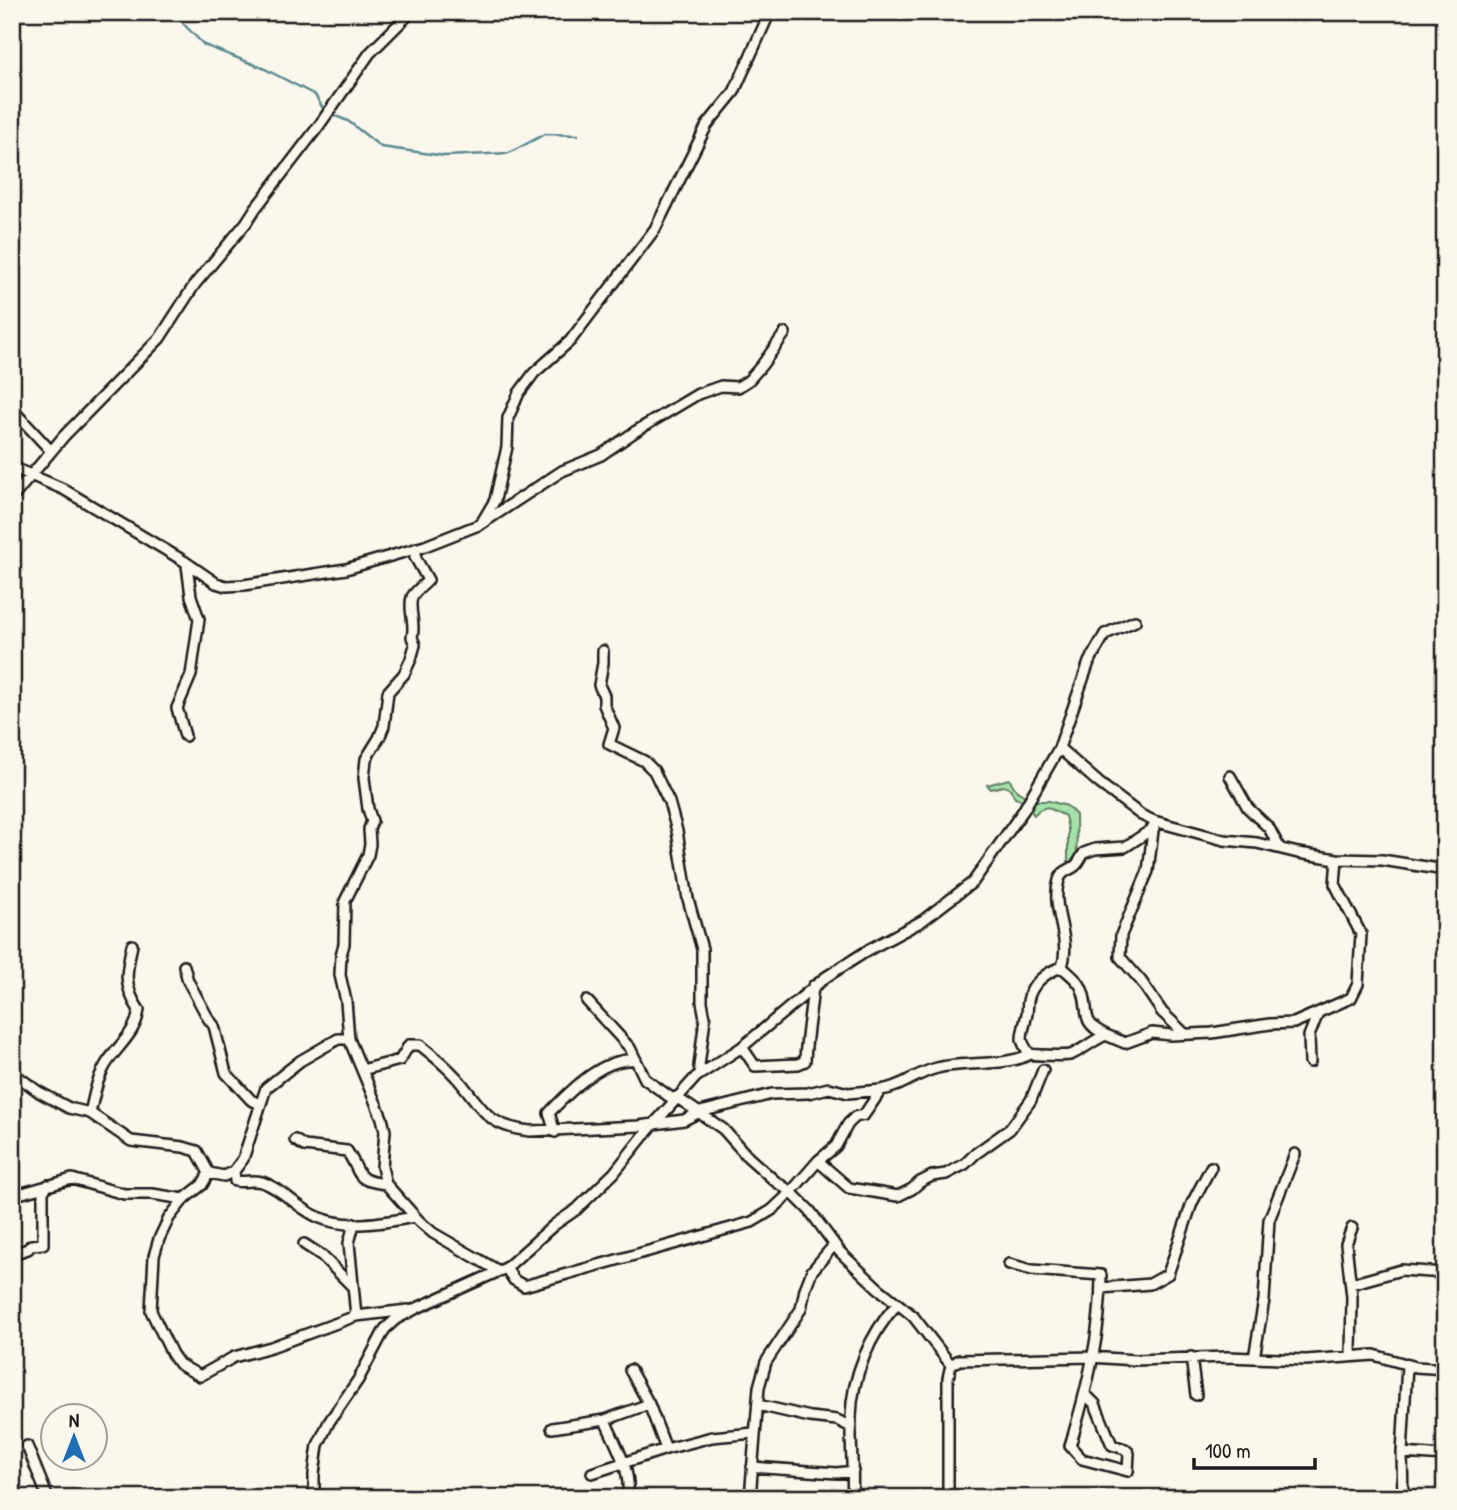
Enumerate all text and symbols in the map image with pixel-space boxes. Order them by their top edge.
north arrow [38,1402,108,1472]
text: N [69,1407,79,1433]
scale bar [1194,1426,1315,1470]
text: 100 m [1205,1436,1251,1465]

